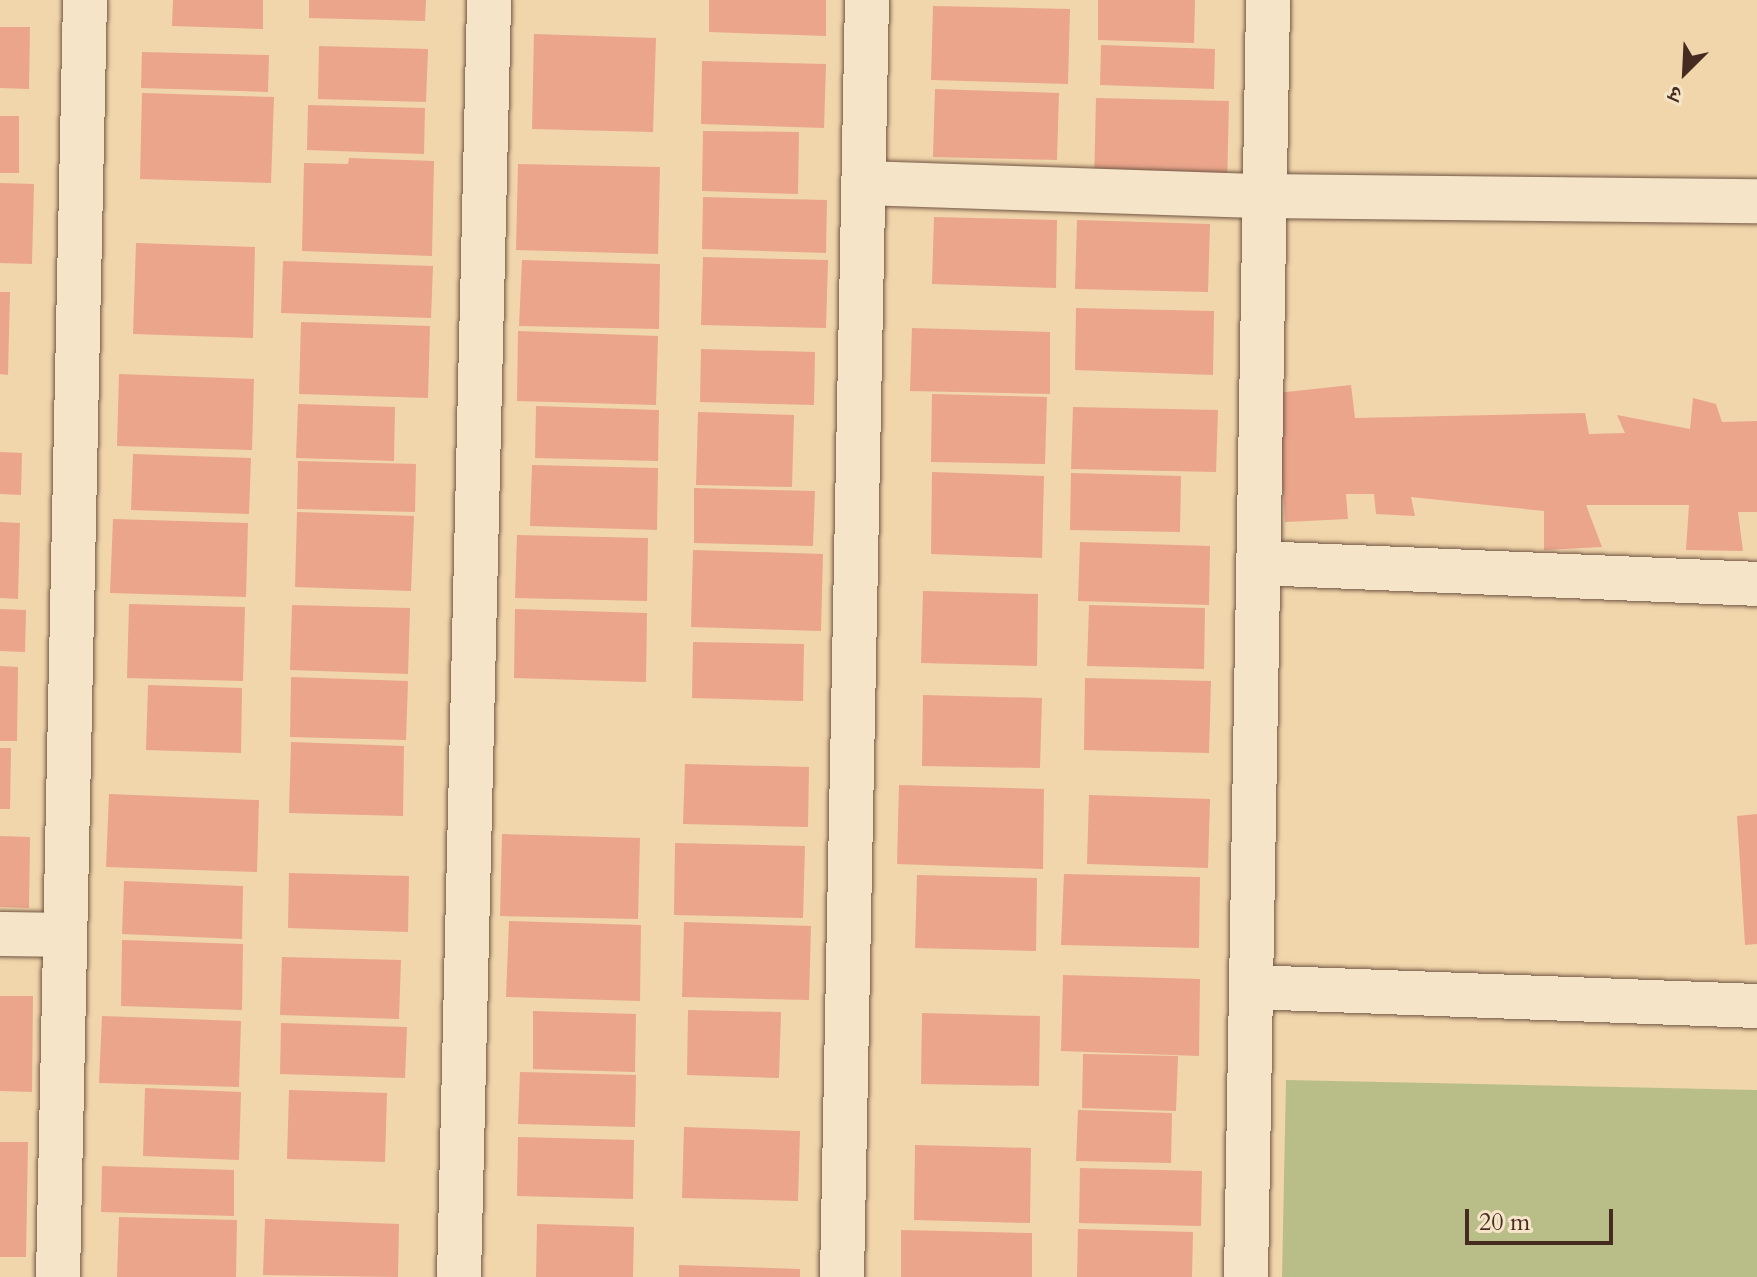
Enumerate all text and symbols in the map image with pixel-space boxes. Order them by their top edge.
north arrow [1645,32,1725,112]
text: उ [1664,78,1686,110]
scale bar [1469,1193,1617,1243]
text: 20 m [1479,1206,1530,1239]

